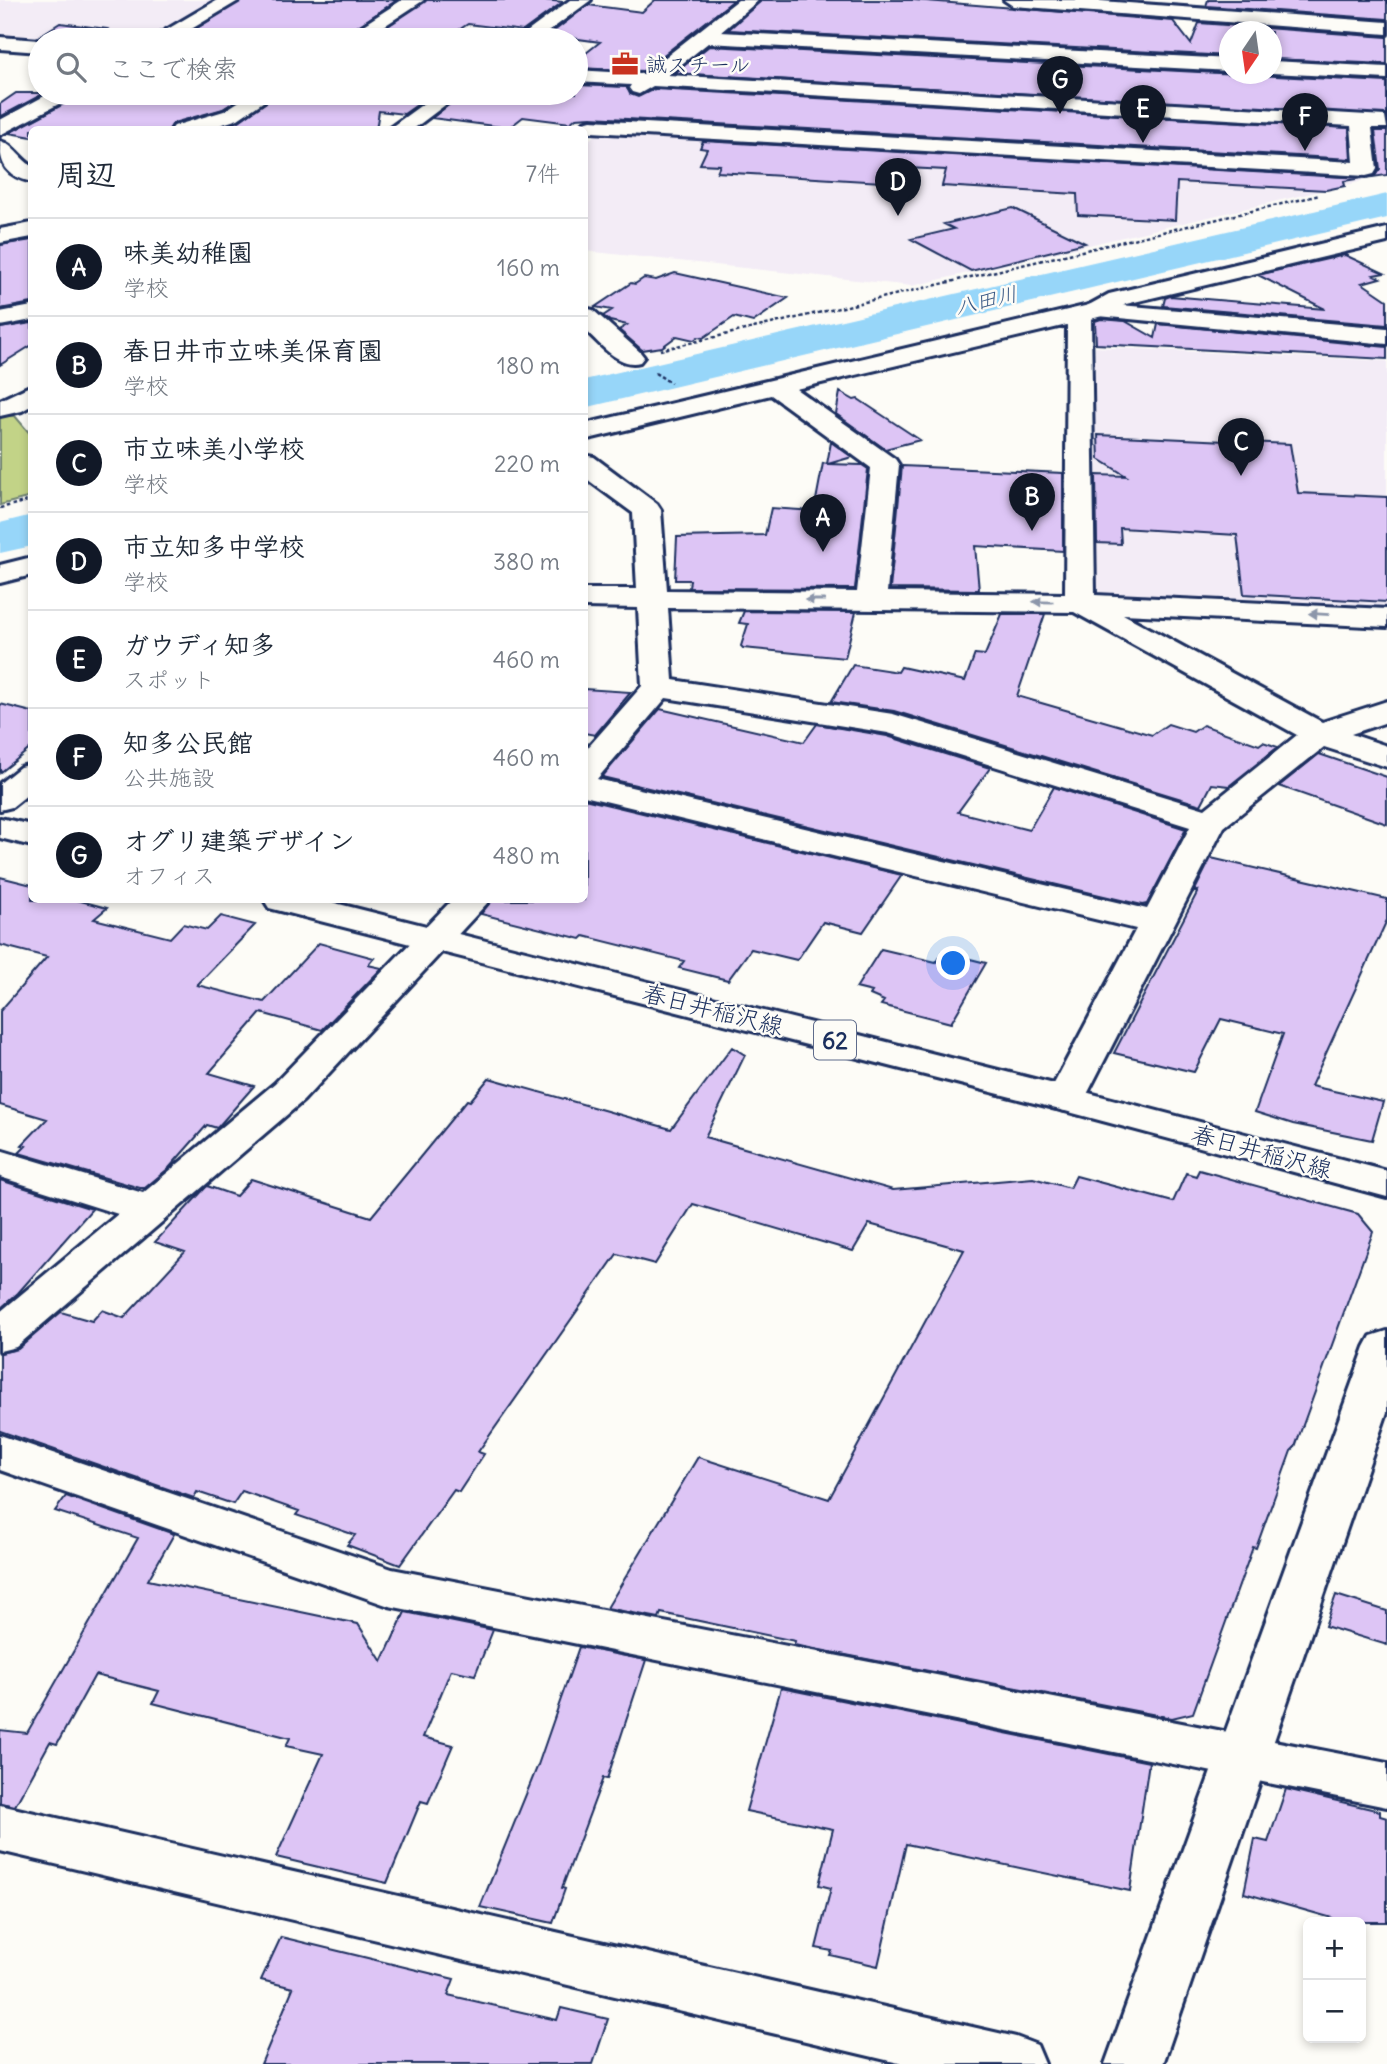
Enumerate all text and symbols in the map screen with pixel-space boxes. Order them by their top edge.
north arrow [1219,21,1282,84]
search box [28,28,588,105]
icon: search [52,48,90,86]
office icon: 誠スチール [610,49,640,79]
place label: 誠スチール [646,51,750,78]
text: ここで検索 [108,52,238,85]
pin: G [1037,56,1083,114]
pin: E [1120,85,1166,143]
pin: F [1282,93,1328,151]
text: 周辺 [56,155,116,193]
pin: D [875,158,921,216]
text: 7件 [526,159,560,188]
text: 味美幼稚園 [123,236,253,269]
text: A [72,253,86,282]
text: 160 m [497,253,560,282]
text: 学校 [123,273,169,302]
water label: 八田川 [952,280,1020,320]
text: 春日井市立味美保育園 [123,334,383,367]
text: B [71,351,87,380]
text: 180 m [497,351,560,380]
text: 学校 [123,371,169,400]
pin: C [1218,418,1264,476]
text: 市立味美小学校 [123,432,305,465]
text: C [71,449,87,478]
text: 220 m [494,449,560,478]
text: 学校 [123,469,169,498]
pin: B [1009,473,1055,531]
pin: A [800,494,846,552]
text: 市立知多中学校 [123,530,305,563]
text: D [71,547,87,576]
text: 380 m [493,547,560,576]
text: 学校 [123,567,169,596]
one-way arrow [804,594,826,606]
one-way arrow [1031,596,1053,608]
one-way arrow [1308,609,1330,620]
text: ガウディ知多 [123,628,276,661]
text: E [72,645,86,674]
text: 460 m [493,645,560,674]
text: スポット [123,665,215,694]
text: 知多公民館 [123,726,253,759]
text: F [72,743,86,772]
text: 460 m [493,743,560,772]
text: 公共施設 [123,763,215,792]
text: オグリ建築デザイン [123,824,355,857]
text: G [71,841,87,870]
text: 480 m [493,841,560,870]
text: オフィス [123,861,215,890]
your location [936,946,970,980]
street label: 春日井稲沢線 [640,977,786,1041]
road number: 62 [814,1021,856,1060]
street label: 春日井稲沢線 [1189,1118,1335,1184]
map controls [1303,1917,1366,2043]
button: + [1303,1917,1366,1980]
button: − [1303,1980,1366,2043]

